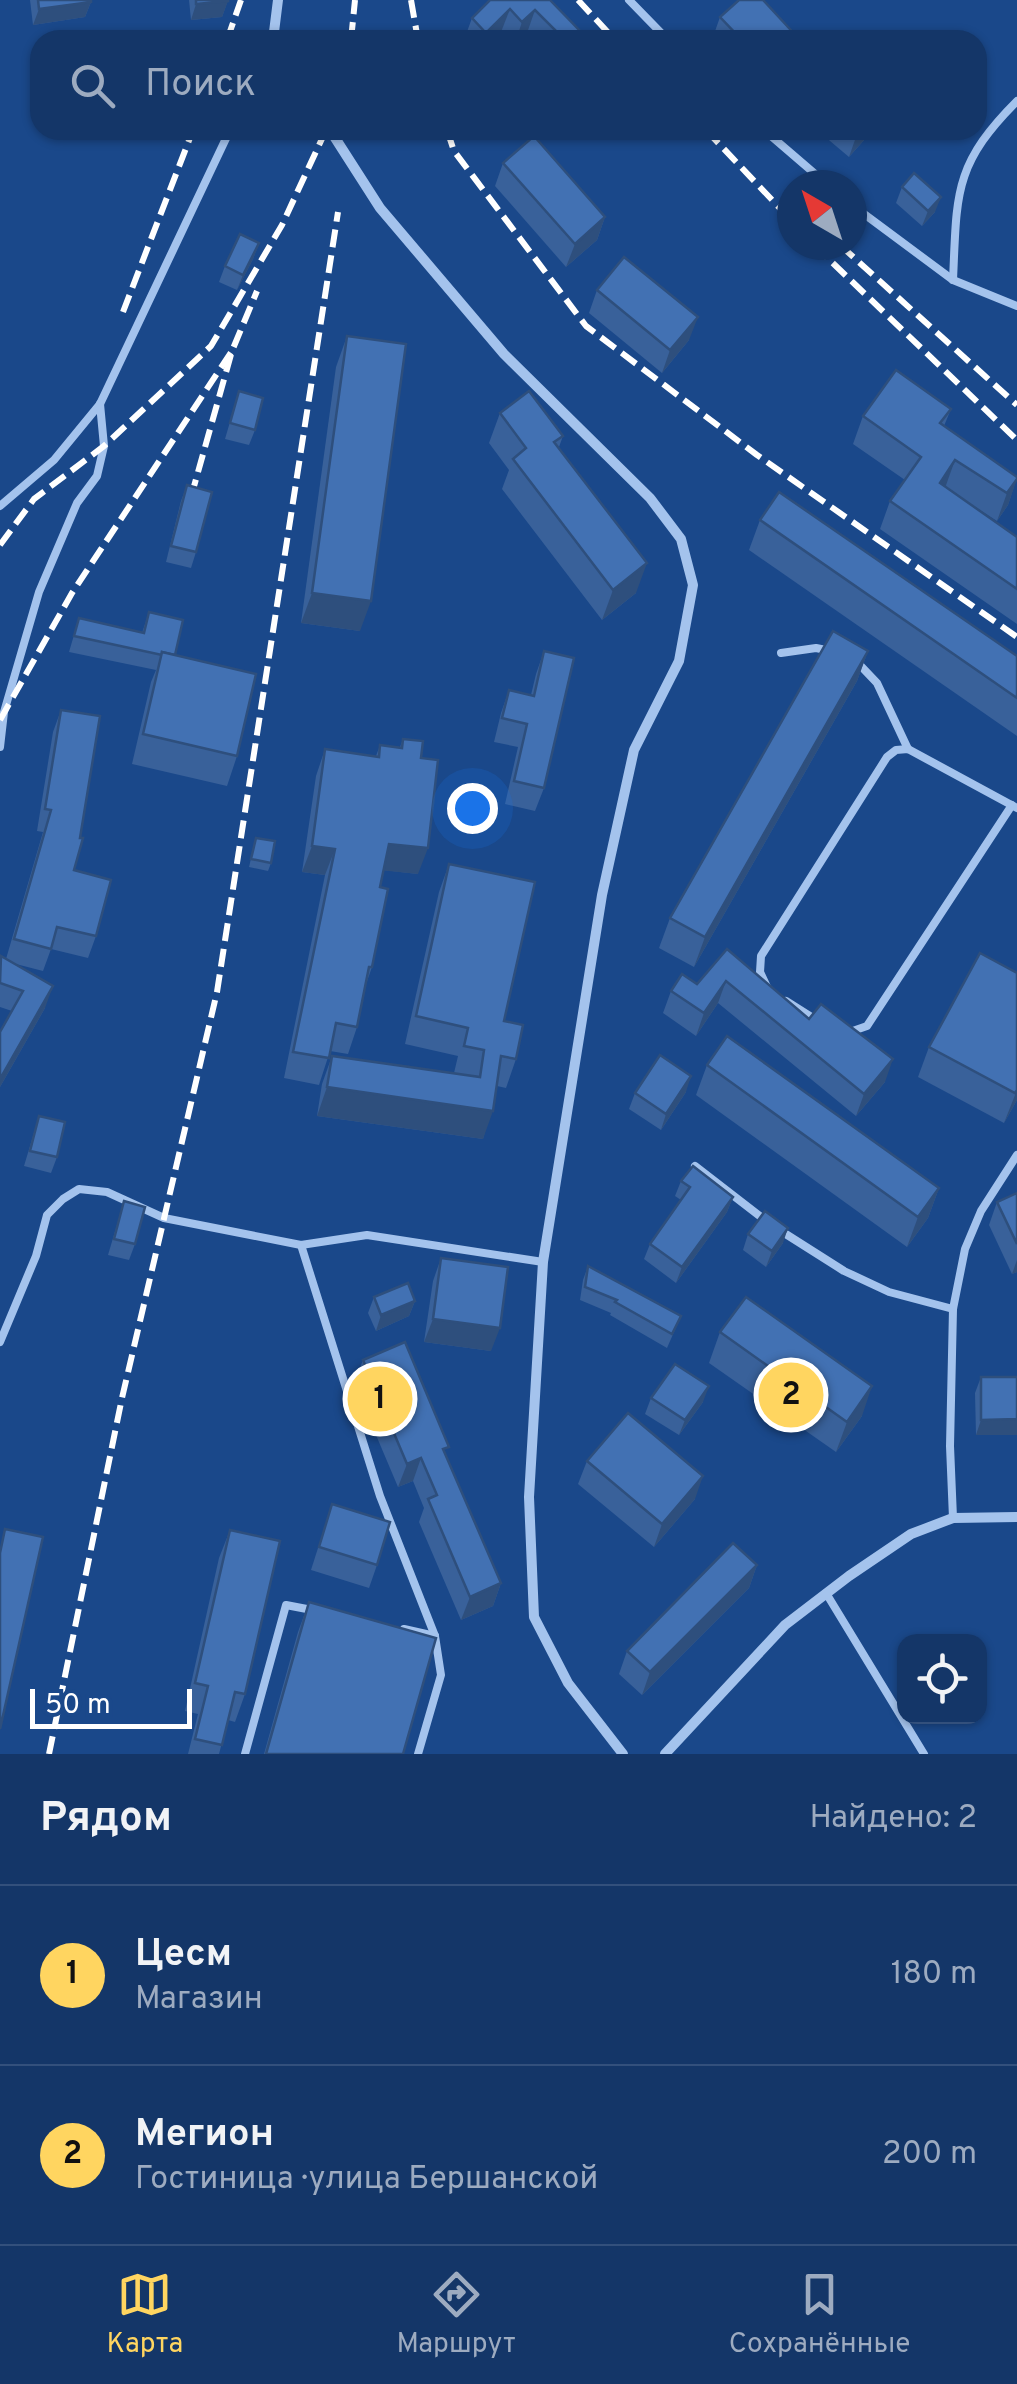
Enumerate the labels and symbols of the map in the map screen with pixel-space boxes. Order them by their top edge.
north arrow [777,170,867,260]
your location [447,783,498,834]
pin: 2 [758,1358,824,1432]
pin: 1 [348,1362,412,1436]
scale bar [30,1684,192,1728]

